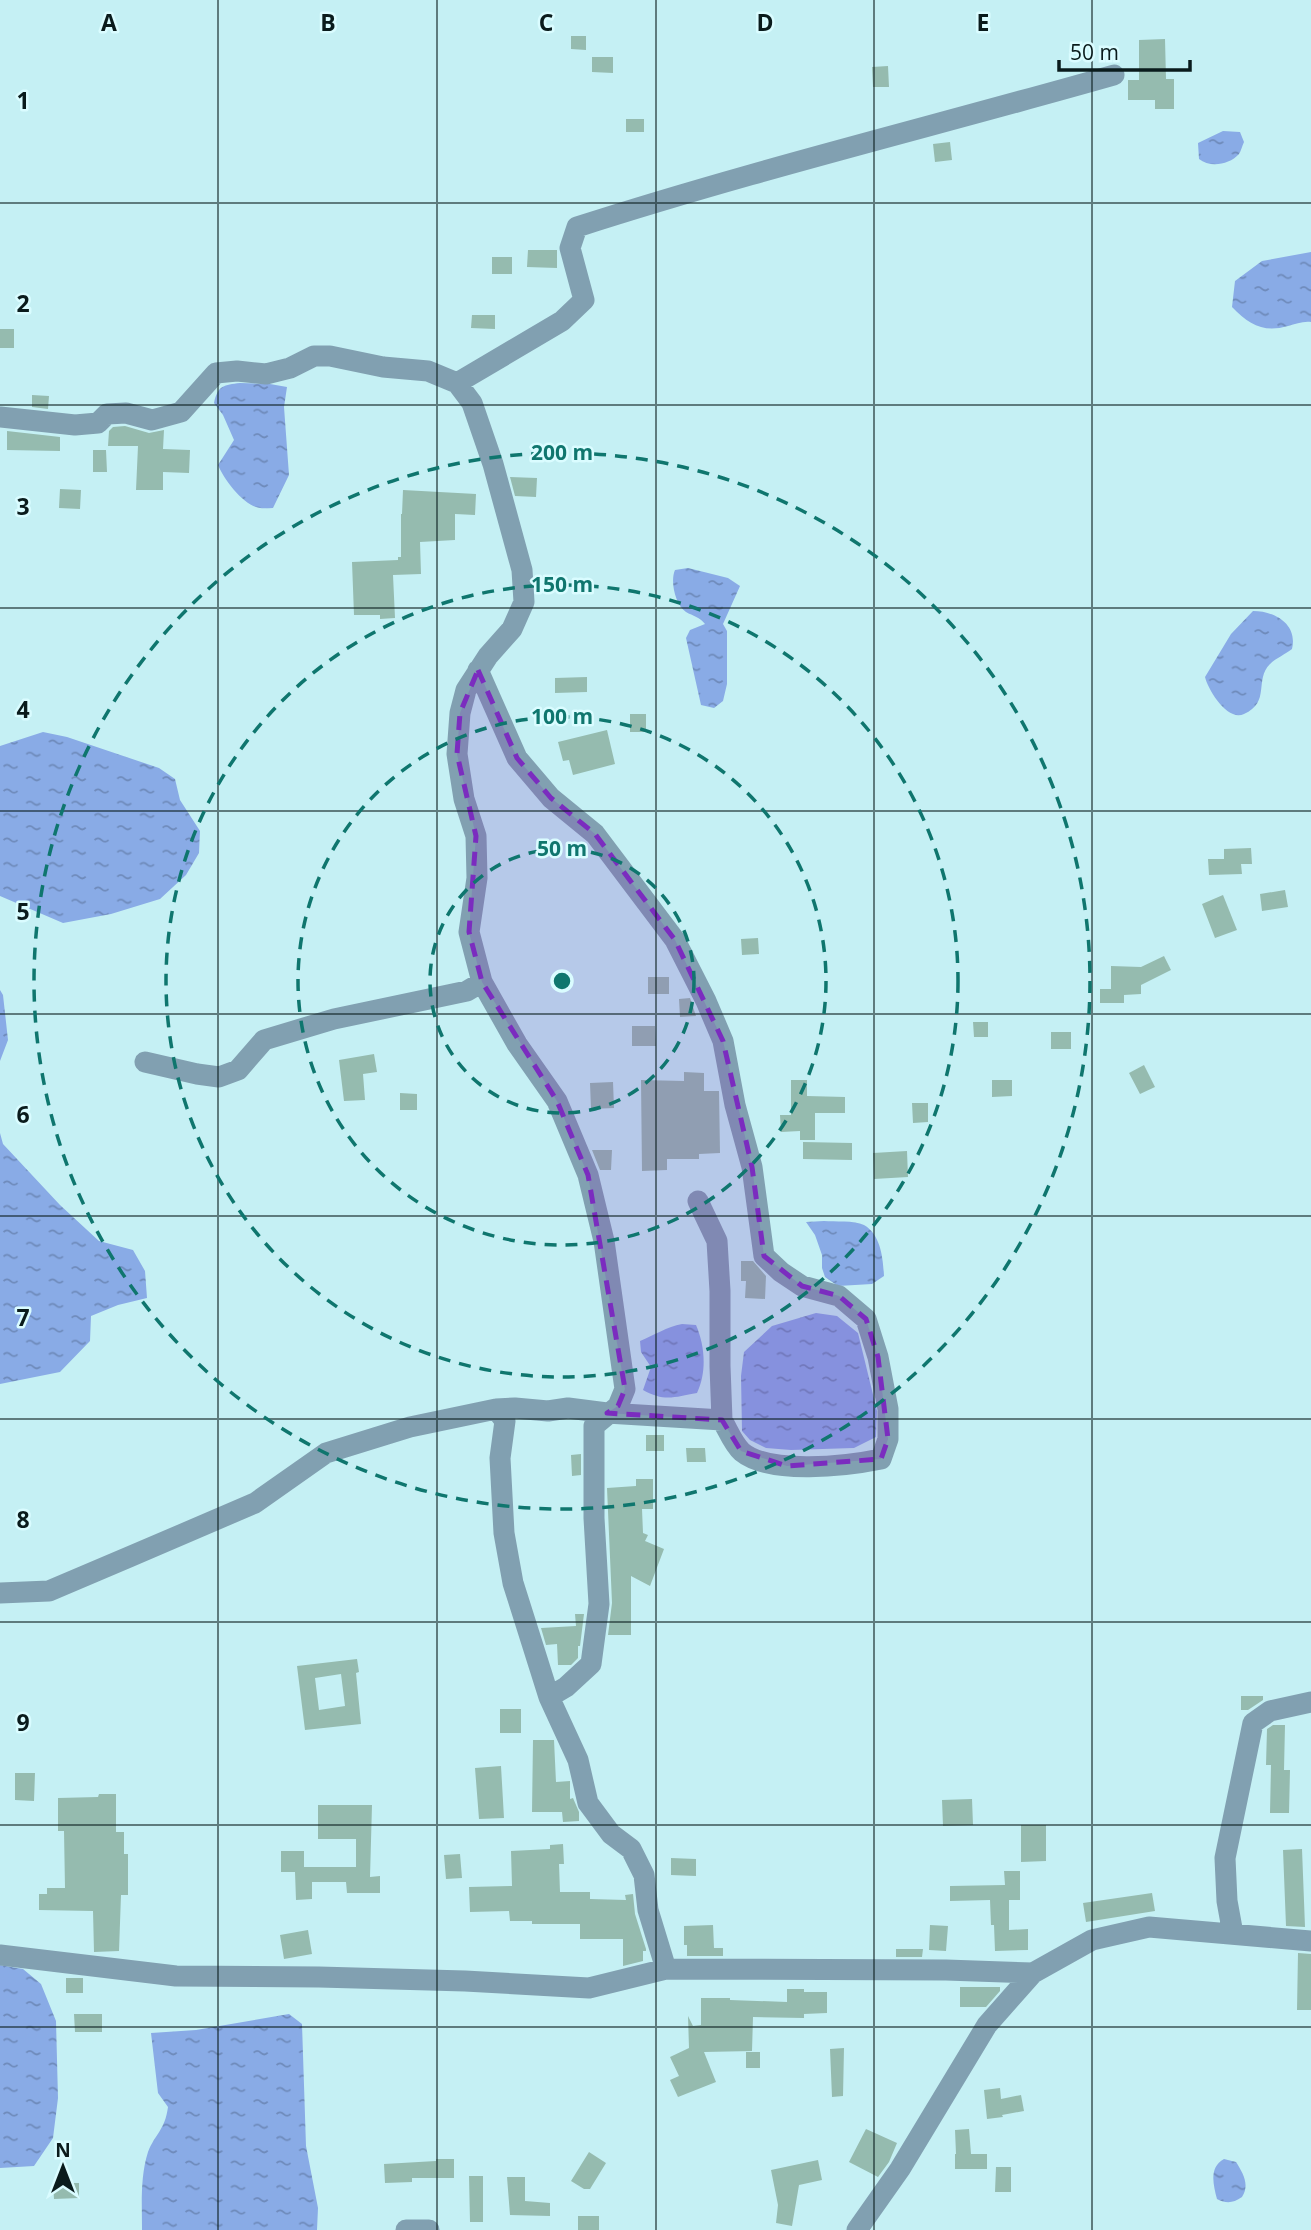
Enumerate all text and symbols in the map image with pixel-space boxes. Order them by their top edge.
text: A [101,6,117,38]
text: B [320,6,336,38]
text: C [539,6,553,38]
text: D [756,6,774,38]
text: E [977,6,989,38]
scale bar [1059,28,1190,72]
text: 50 m [1070,38,1119,66]
text: 1 [16,84,30,116]
text: 2 [16,287,30,319]
text: 200 m [531,438,593,466]
text: 3 [16,490,30,522]
text: 150 m [531,570,593,598]
text: 4 [16,693,30,725]
text: 100 m [531,702,593,730]
text: 50 m [537,834,587,862]
text: 5 [16,895,30,927]
centre of rings [550,969,574,993]
text: 6 [16,1098,30,1130]
text: 7 [16,1301,30,1333]
text: 8 [16,1503,30,1535]
text: 9 [16,1706,30,1738]
north arrow [28,2132,98,2202]
text: N [55,2137,71,2163]

